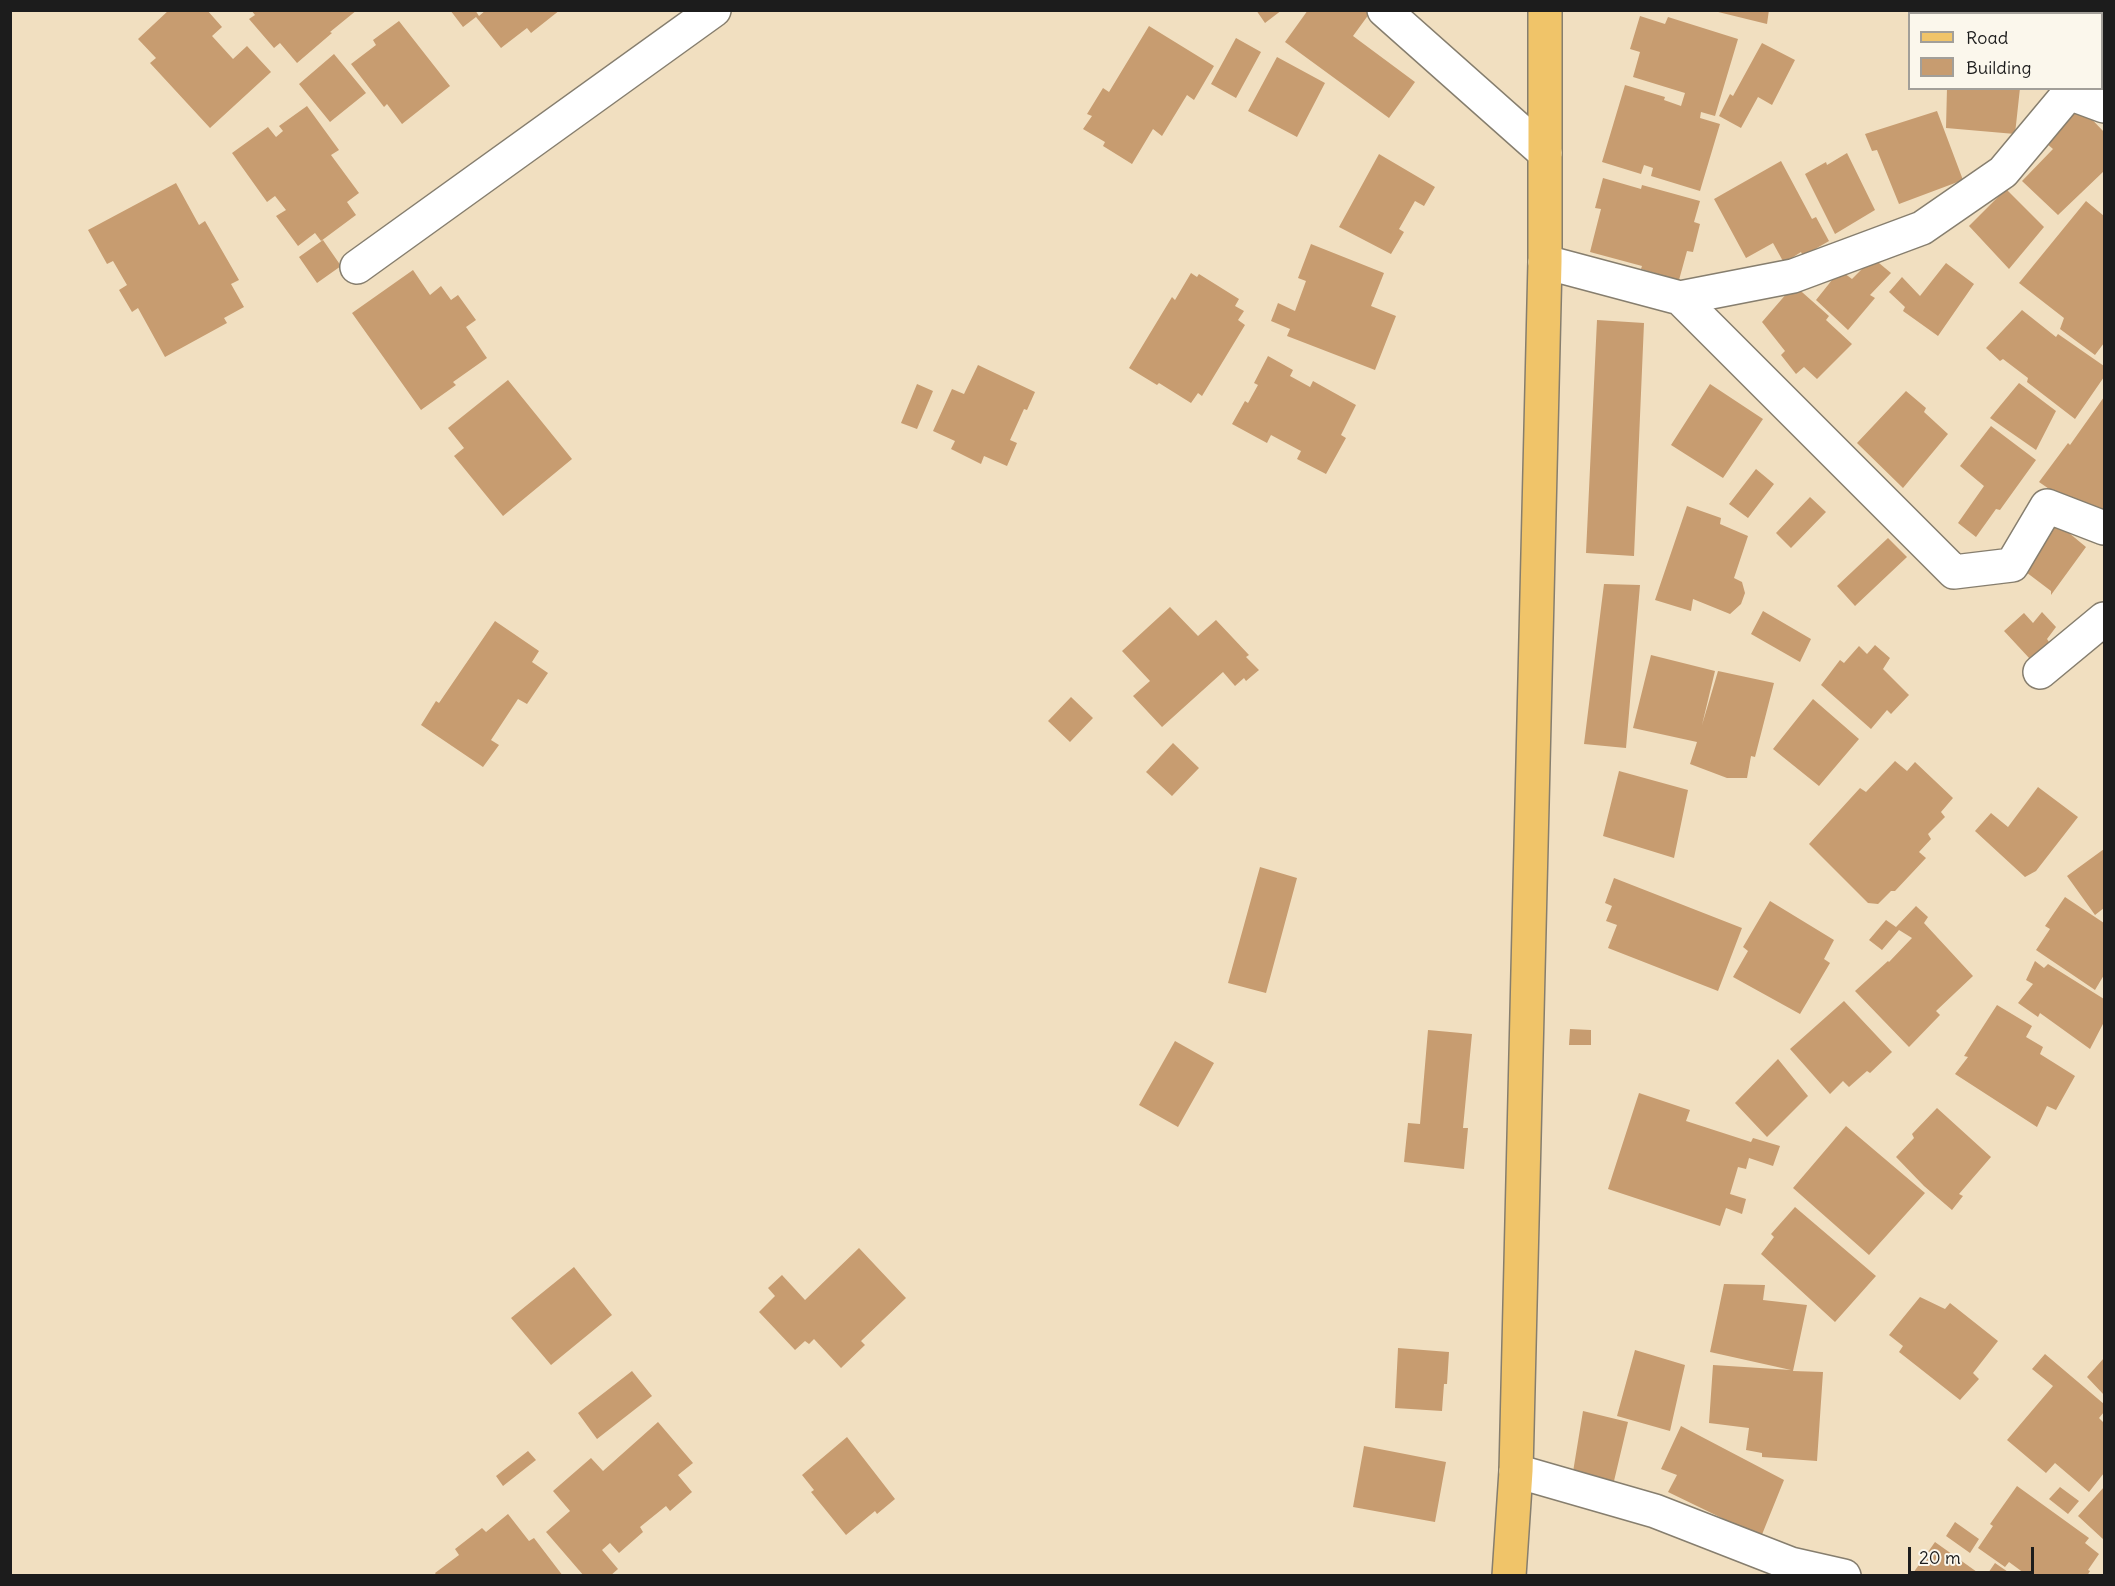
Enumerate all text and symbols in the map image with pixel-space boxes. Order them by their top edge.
legend [1908,12,2103,90]
text: Road [1966,26,2008,49]
text: Building [1966,56,2031,79]
scale bar [1911,1535,2037,1573]
text: 20 m [1919,1546,1961,1569]

